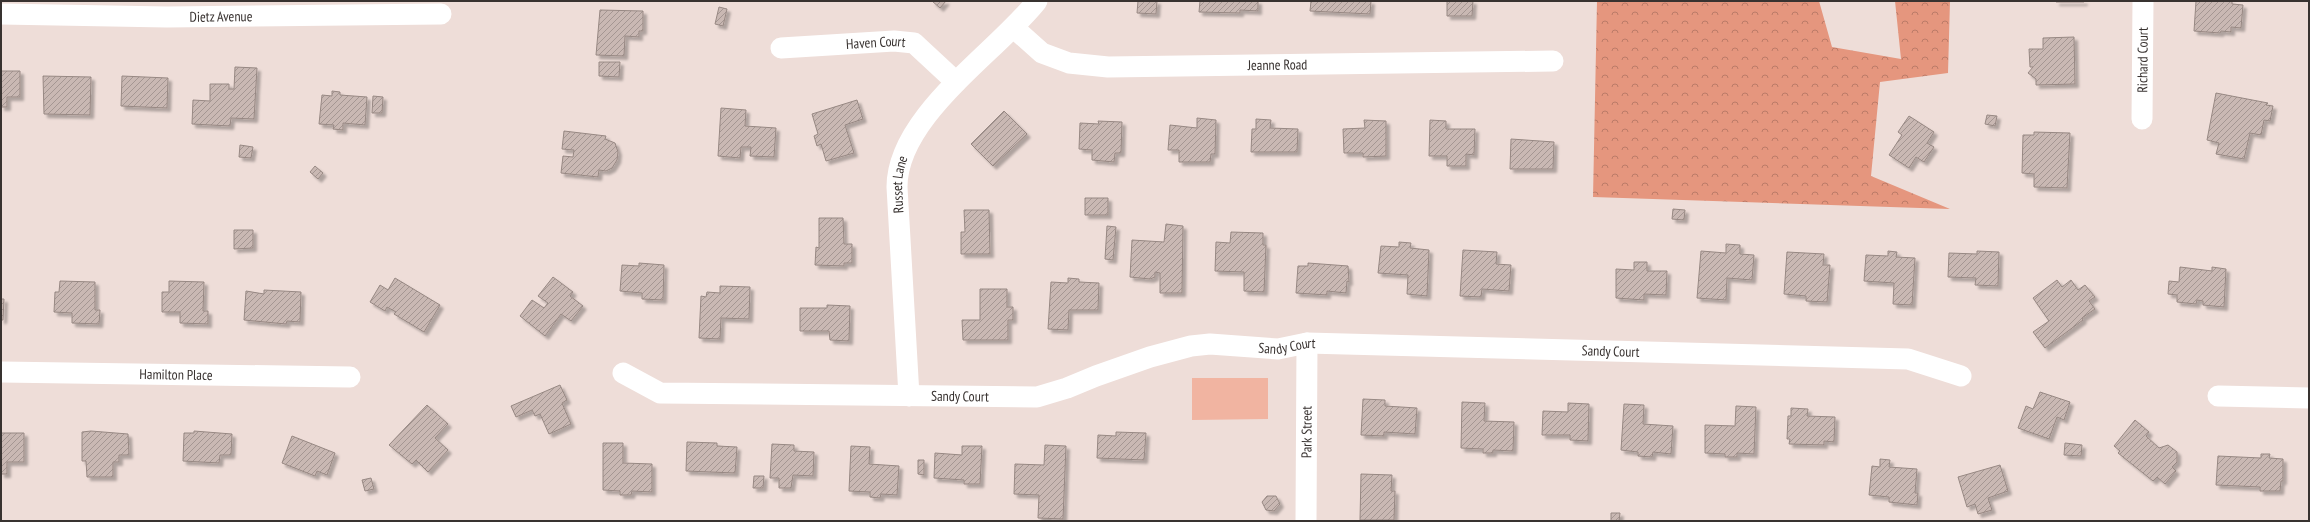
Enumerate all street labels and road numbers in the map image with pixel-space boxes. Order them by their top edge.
street label: Dietz Avenue [189,7,253,26]
street label: Richard Court [2133,27,2152,93]
street label: Haven Court [845,32,907,53]
street label: Jeanne Road [1246,55,1307,74]
street label: Russet Lane [888,153,912,214]
street label: Sandy Court [1258,334,1316,358]
street label: Sandy Court [1581,341,1640,361]
street label: Hamilton Place [139,365,213,384]
street label: Sandy Court [931,387,989,405]
street label: Park Street [1297,406,1316,458]

